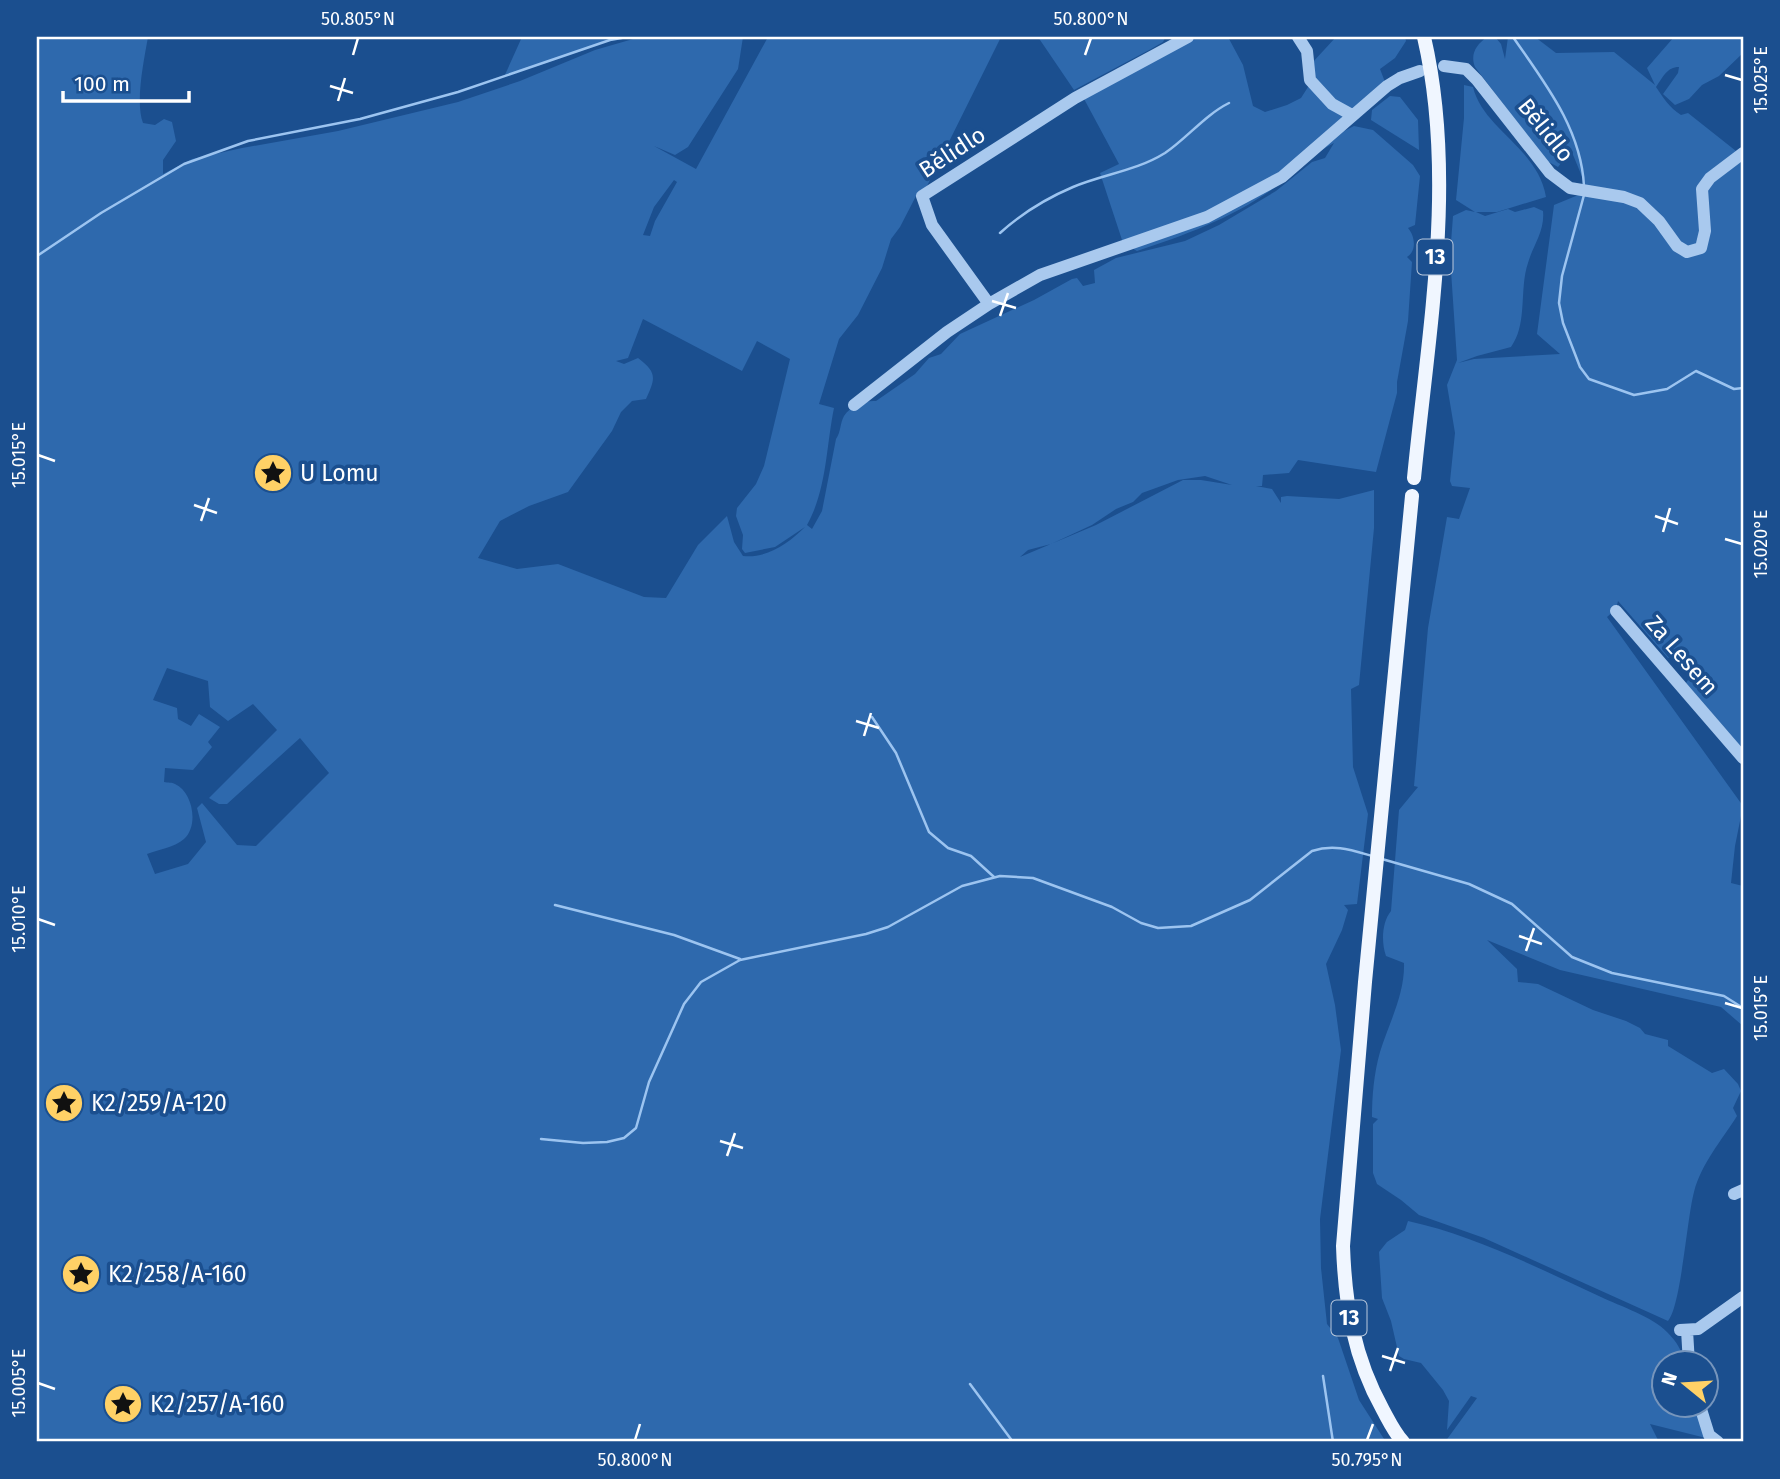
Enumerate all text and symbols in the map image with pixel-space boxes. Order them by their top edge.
text: 50.805°N [321,8,395,30]
text: 50.800°N [1053,8,1129,30]
text: 15.025°E [1750,46,1772,114]
scale bar [63,60,189,104]
text: 100 m [74,71,130,97]
street label: Bělidlo [1512,93,1580,167]
street label: Bělidlo [914,120,990,184]
road number: 13 [1418,240,1452,274]
text: 15.015°E [8,422,30,488]
place icon: U Lomu [252,452,294,494]
place label: U Lomu [300,459,379,487]
text: 15.020°E [1750,510,1772,578]
street label: Za Lesem [1640,609,1724,701]
text: 15.010°E [8,885,30,953]
text: 15.015°E [1750,975,1772,1041]
place icon: K2/259/A-120 [43,1082,85,1124]
place label: K2/259/A-120 [91,1089,227,1117]
place icon: K2/258/A-160 [60,1253,102,1295]
place label: K2/258/A-160 [108,1260,246,1288]
road number: 13 [1332,1300,1366,1336]
text: 15.005°E [8,1349,30,1417]
north arrow [1650,1350,1720,1420]
text: N [1656,1369,1682,1388]
place icon: K2/257/A-160 [102,1383,144,1425]
place label: K2/257/A-160 [150,1390,285,1418]
text: 50.800°N [597,1449,673,1471]
text: 50.795°N [1331,1449,1403,1471]

